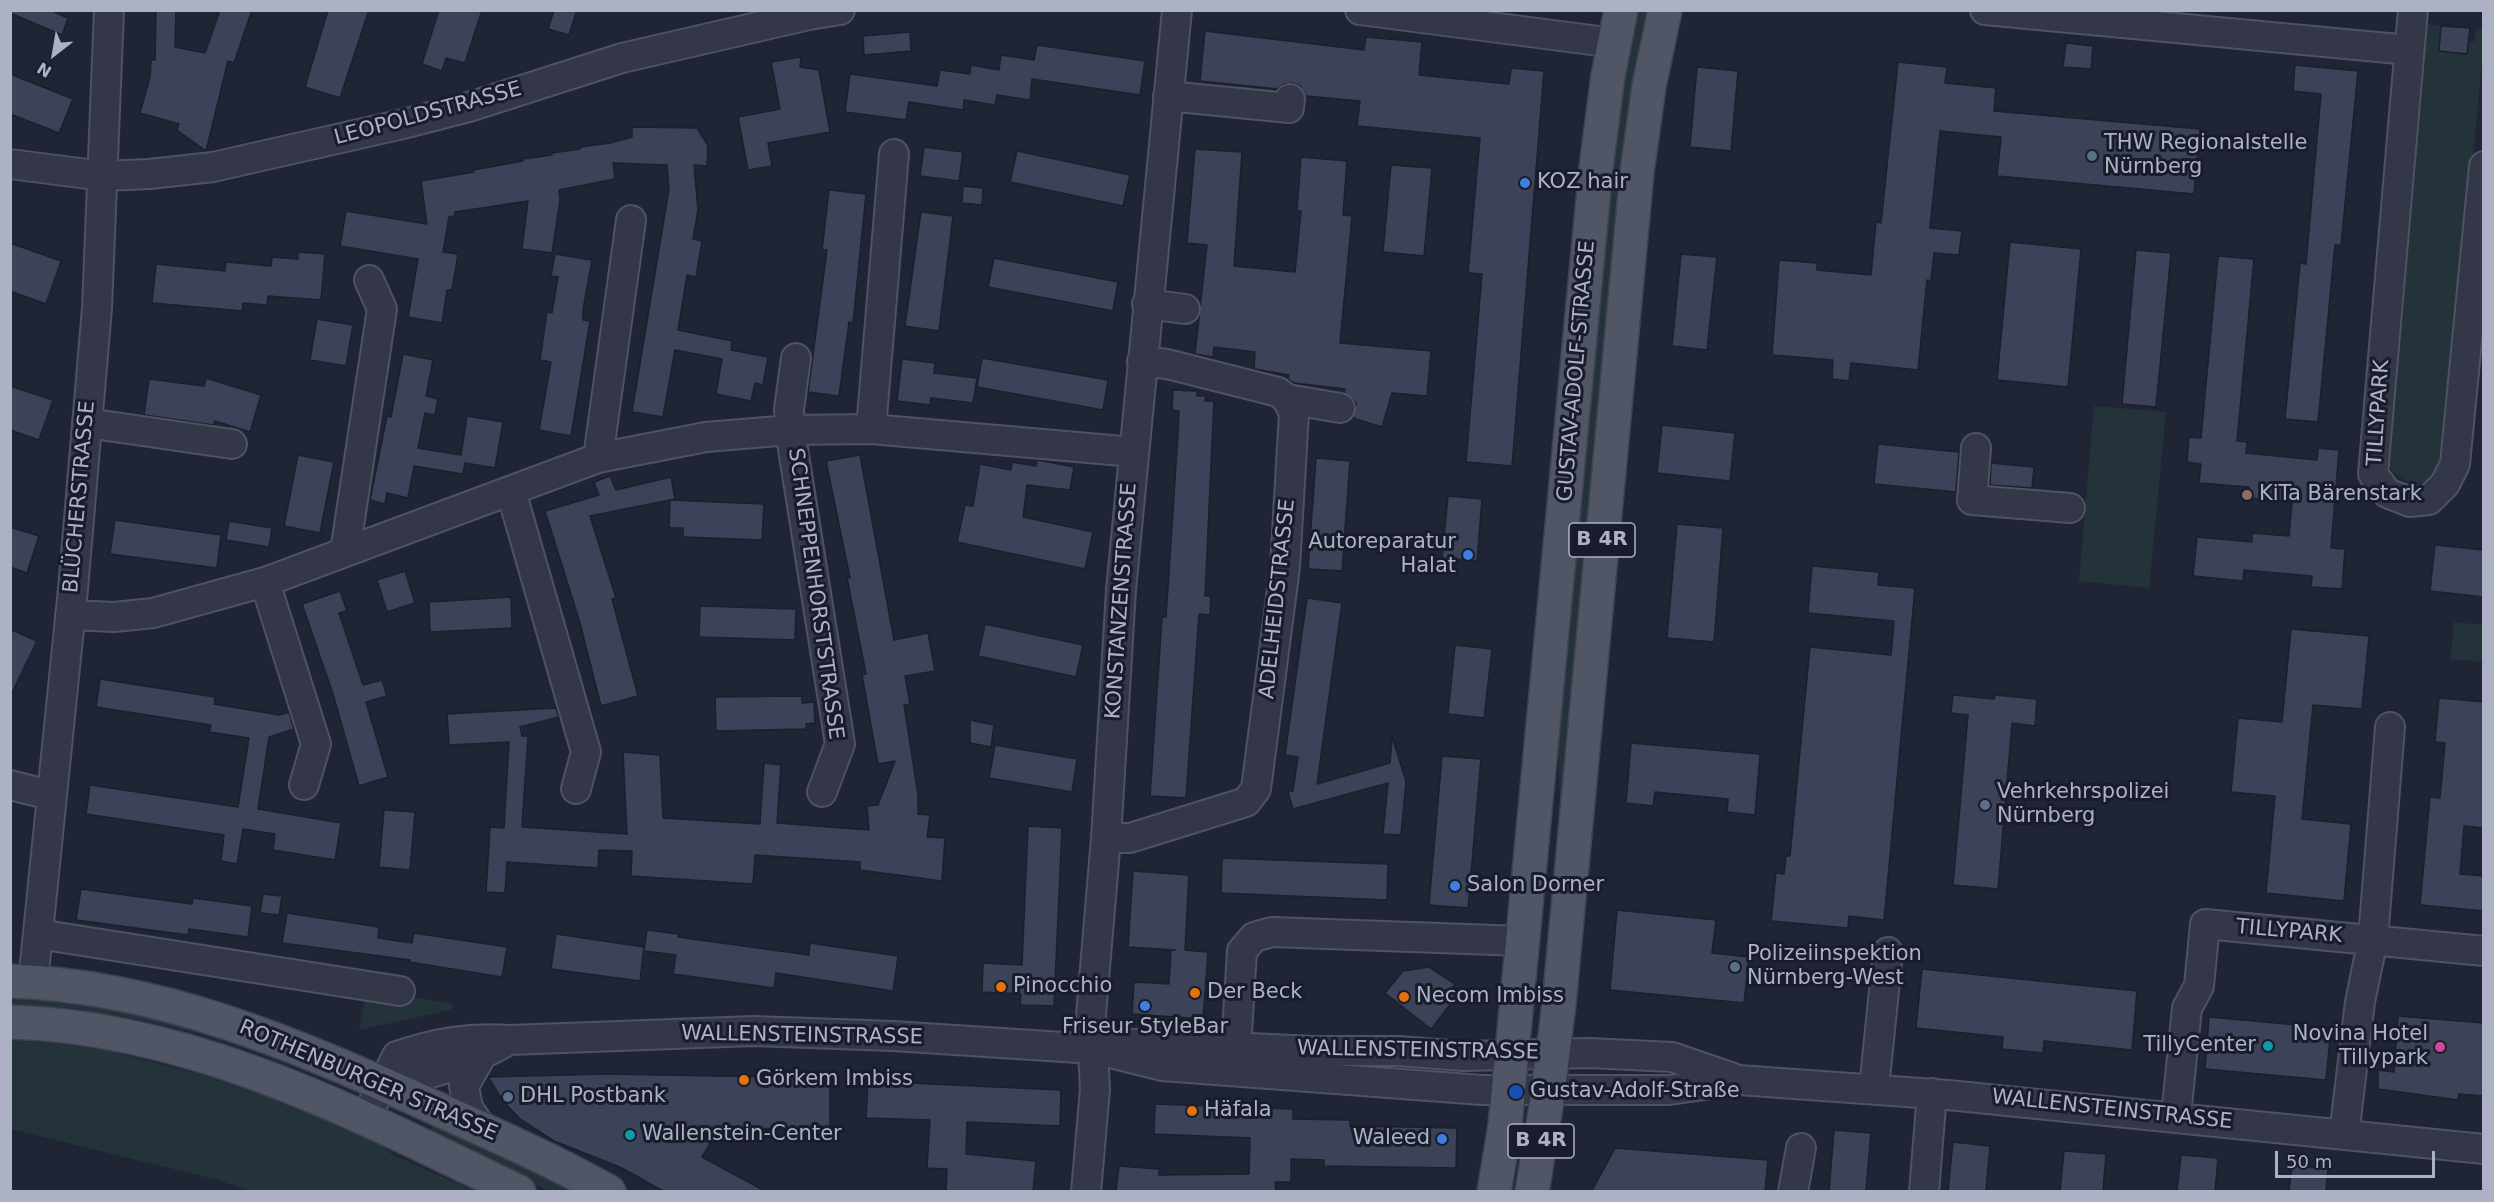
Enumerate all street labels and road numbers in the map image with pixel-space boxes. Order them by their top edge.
street label: LEOPOLDSTRASSE [332,77,524,151]
street label: GUSTAV-ADOLF-STRASSE [1553,239,1601,503]
street label: TILLYPARK [2363,359,2395,467]
street label: BLÜCHERSTRASSE [59,400,101,594]
street label: SCHNEPPENHORSTSTRASSE [782,447,848,741]
street label: KONSTANZENSTRASSE [1101,482,1143,720]
street label: ADELHEIDSTRASSE [1255,498,1301,700]
road number: B 4R [1569,523,1635,557]
street label: TILLYPARK [2235,915,2343,949]
street label: ROTHENBURGER STRASSE [235,1015,501,1147]
street label: WALLENSTEINSTRASSE [681,1021,923,1051]
street label: WALLENSTEINSTRASSE [1297,1036,1539,1066]
street label: WALLENSTEINSTRASSE [1990,1085,2234,1135]
road number: B 4R [1508,1124,1574,1158]

